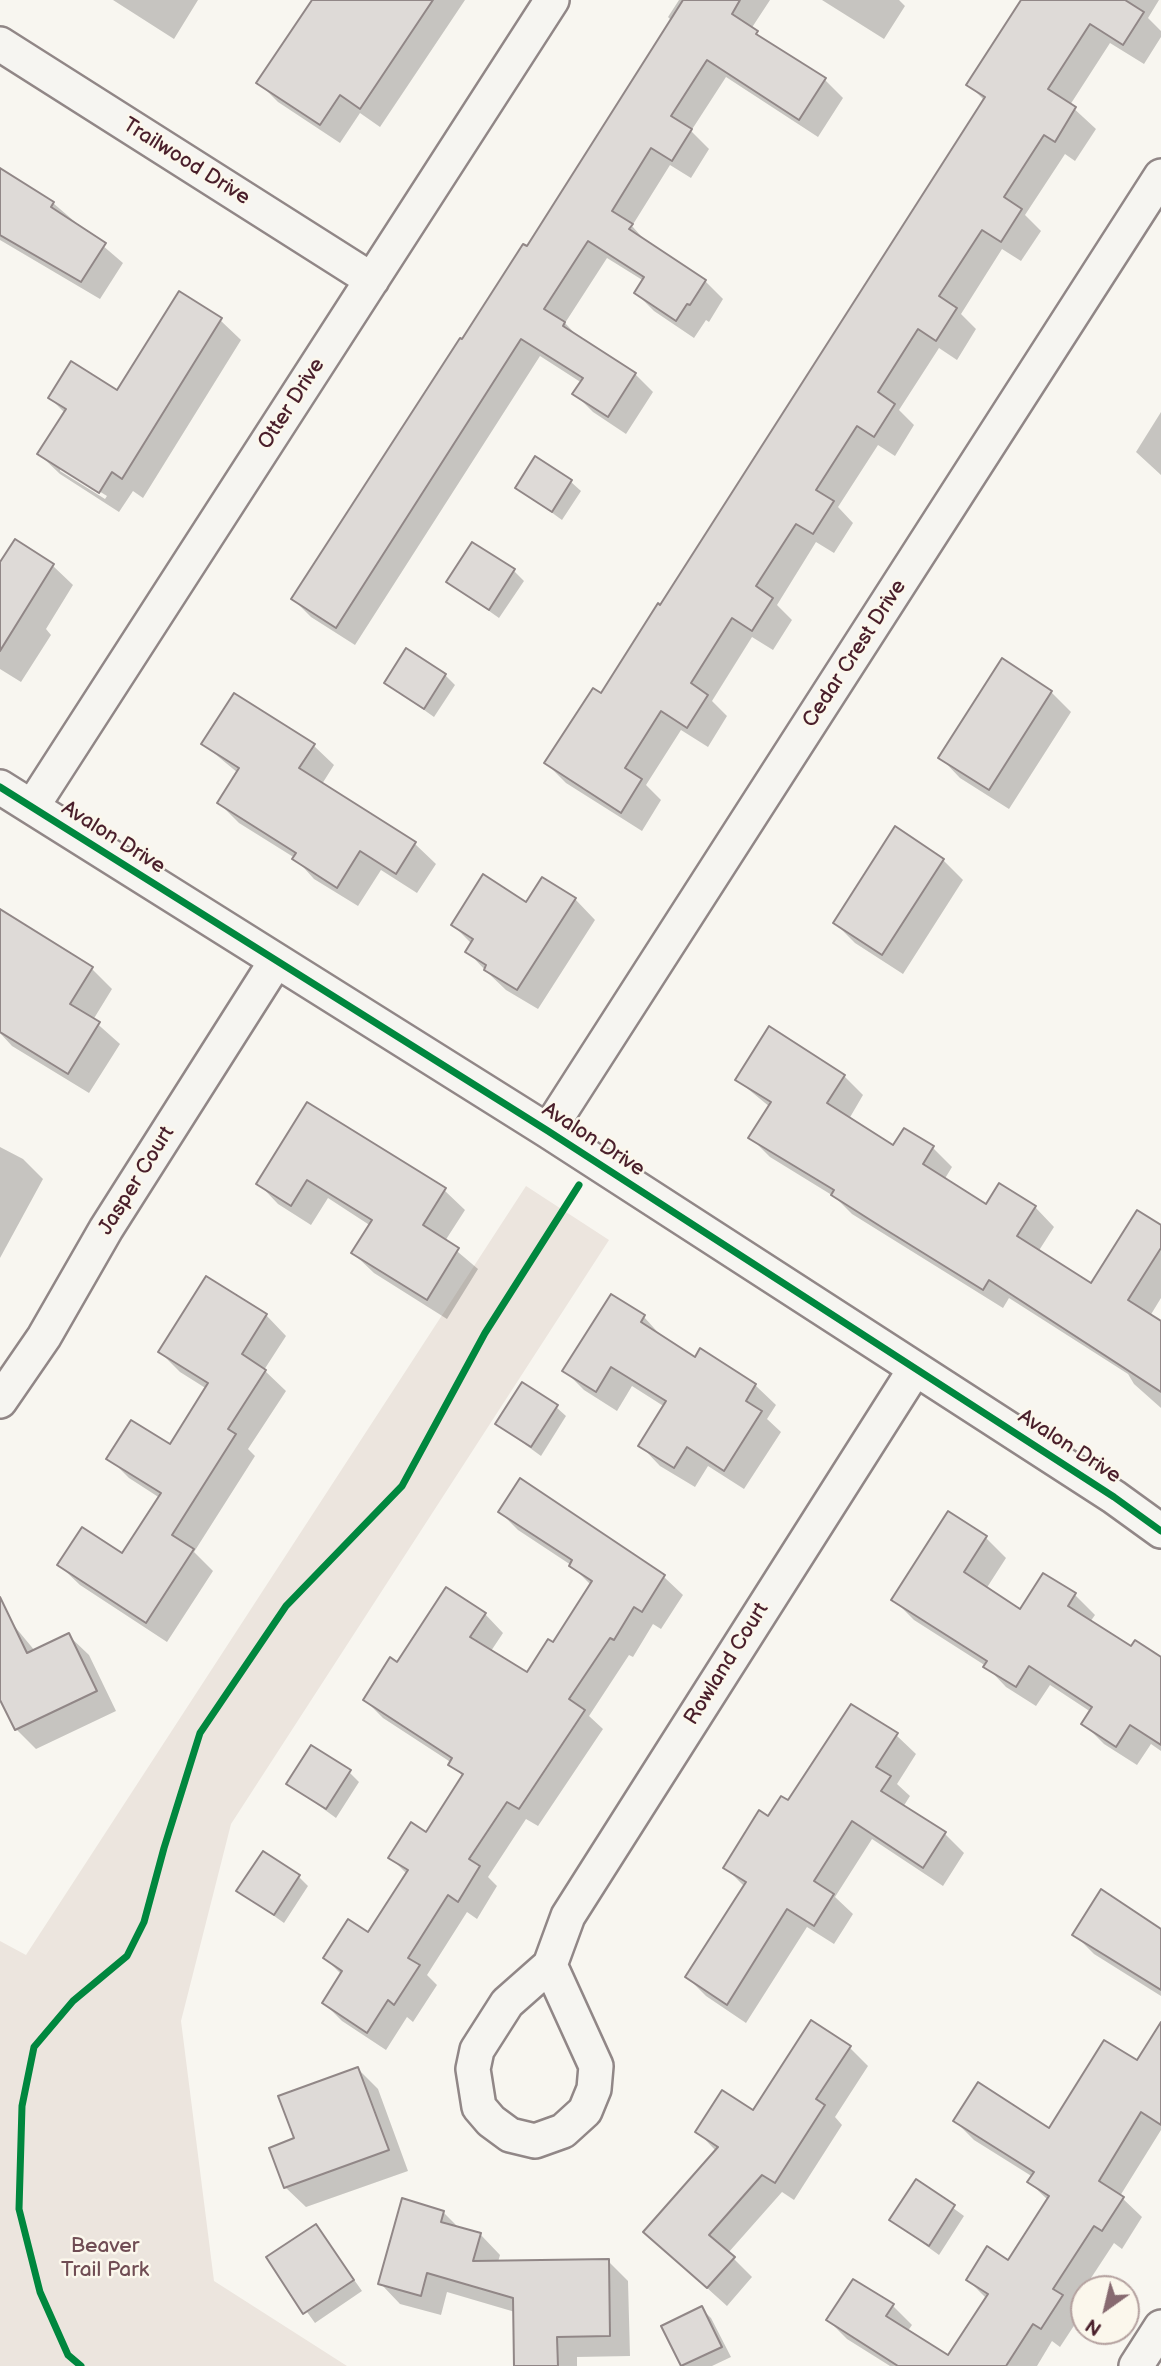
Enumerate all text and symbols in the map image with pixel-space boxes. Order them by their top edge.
street label: Trailwood Drive [118,113,254,211]
street label: Otter Drive [253,354,331,454]
street label: Cedar Crest Drive [798,575,912,733]
street label: Avalon Drive [57,796,169,880]
street label: Avalon Drive [537,1097,649,1183]
street label: Jasper Court [94,1122,180,1240]
street label: Avalon Drive [1013,1404,1125,1490]
street label: Rowland Court [679,1598,775,1730]
park label: Beaver Trail Park [61,2234,149,2284]
north arrow [1070,2275,1140,2345]
text: N [1082,2313,1106,2340]

